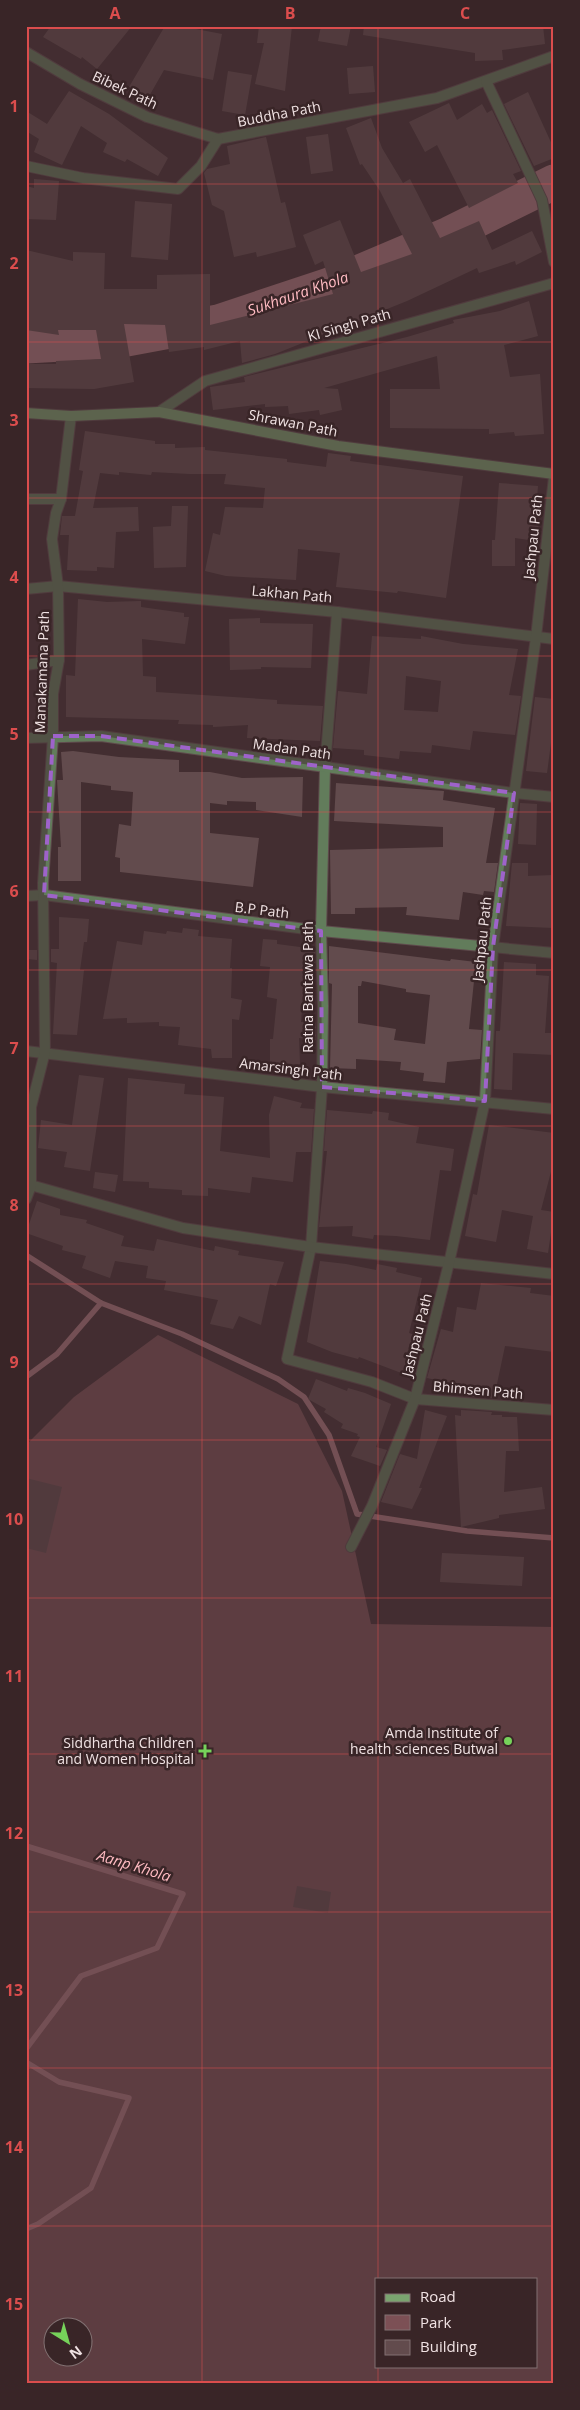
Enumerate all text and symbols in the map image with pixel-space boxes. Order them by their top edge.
text: A [109,2,121,24]
text: B [285,2,295,24]
text: C [460,2,470,24]
street label: Bibek Path [90,66,161,113]
text: 1 [9,95,19,117]
street label: Buddha Path [236,96,322,131]
text: 2 [9,252,19,274]
water label: Sukhaura Khola [245,266,351,320]
street label: KI Singh Path [305,304,393,345]
street label: Shrawan Path [247,405,339,440]
text: 3 [9,409,19,431]
street label: Jashpau Path [518,494,546,582]
text: 4 [9,566,19,588]
street label: Lakhan Path [251,581,333,606]
street label: Manakamana Path [30,610,53,733]
text: 5 [9,723,19,745]
street label: Madan Path [252,734,332,763]
text: 6 [9,880,19,902]
street label: Jashpau Path [467,896,495,984]
street label: B.P Path [234,897,290,922]
street label: Ratna Bantawa Path [298,921,317,1053]
text: 7 [9,1037,19,1059]
street label: Amarsingh Path [238,1053,344,1084]
text: 8 [9,1194,19,1216]
street label: Jashpau Path [397,1291,436,1380]
text: 9 [9,1351,19,1373]
street label: Bhimsen Path [432,1376,524,1403]
text: 10 [5,1508,23,1530]
text: 11 [5,1665,23,1687]
place label: Amda Institute of health sciences Butwal [350,1723,499,1758]
place label: Siddhartha Children and Women Hospital [57,1733,194,1768]
marker: Amda Institute of health sciences Butwal [502,1735,514,1747]
marker: Siddhartha Children and Women Hospital [198,1744,212,1758]
text: 12 [5,1822,23,1844]
water label: Aanp Khola [94,1844,174,1886]
text: 13 [5,1979,23,2001]
text: 14 [5,2136,23,2158]
legend [375,2278,538,2368]
text: Road [420,2286,456,2306]
text: 15 [5,2293,23,2315]
text: Park [420,2312,451,2332]
north arrow [42,2318,92,2368]
text: Building [420,2336,477,2356]
text: N [66,2342,86,2364]

